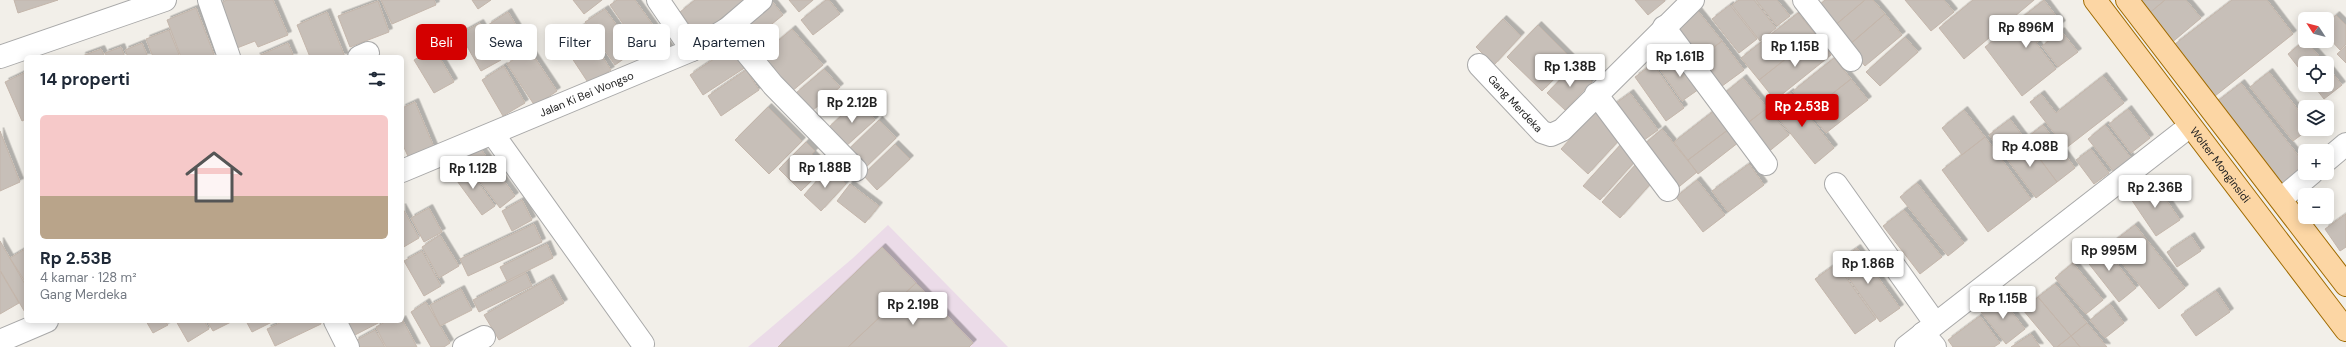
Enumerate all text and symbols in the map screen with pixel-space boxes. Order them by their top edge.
north arrow [2298,12,2334,48]
map controls [2298,12,2334,224]
pin: Rp 896M [1989,15,2063,49]
text: Rp 896M [1998,19,2054,36]
chip: Beli [416,24,467,60]
chip: Sewa [475,24,537,60]
chip: Filter [545,24,605,60]
chip: Baru [613,24,670,60]
chip: Apartemen [678,24,779,60]
pin: Rp 1.15B [1754,34,1836,68]
text: Rp 1.15B [1771,38,1819,55]
pin: Rp 1.61B [1639,44,1721,78]
text: Rp 1.61B [1656,48,1704,65]
pin: Rp 1.38B [1529,54,1611,88]
button: locate [2298,56,2334,92]
text: Rp 1.38B [1544,58,1596,75]
text: 14 properti [40,68,130,90]
icon: filters [366,68,388,90]
street label: Jalan Ki Bei Wongso [537,68,636,120]
street label: Gang Merdeka [1485,72,1546,135]
pin: Rp 2.12B [811,90,893,124]
text: Rp 2.12B [827,94,877,111]
pin: Rp 2.53B [1761,94,1843,128]
text: Rp 2.53B [1775,98,1829,115]
button: layers [2298,100,2334,136]
street label: Wolter Monginsidi [2187,124,2254,205]
pin: Rp 4.08B [1989,134,2071,168]
text: Rp 4.08B [2002,138,2058,155]
icon: home [178,141,250,213]
button: + [2298,144,2334,180]
pin: Rp 1.88B [784,155,866,189]
pin: Rp 1.12B [432,156,514,190]
text: Rp 1.88B [799,159,851,176]
text: Rp 1.12B [449,160,497,177]
pin: Rp 2.36B [2114,175,2196,209]
text: Rp 2.36B [2128,179,2182,196]
button: − [2298,188,2334,224]
pin: Rp 995M [2072,238,2146,272]
text: Rp 995M [2081,242,2137,259]
text: Rp 2.53B [40,247,112,269]
pin: Rp 1.86B [1827,251,1909,285]
text: Rp 1.86B [1842,255,1894,272]
text: 4 kamar · 128 m² [40,269,136,286]
text: Gang Merdeka [40,286,127,303]
pin: Rp 1.15B [1962,286,2044,320]
text: Rp 1.15B [1979,290,2027,307]
pin: Rp 2.19B [872,292,954,326]
text: Rp 2.19B [887,296,939,313]

